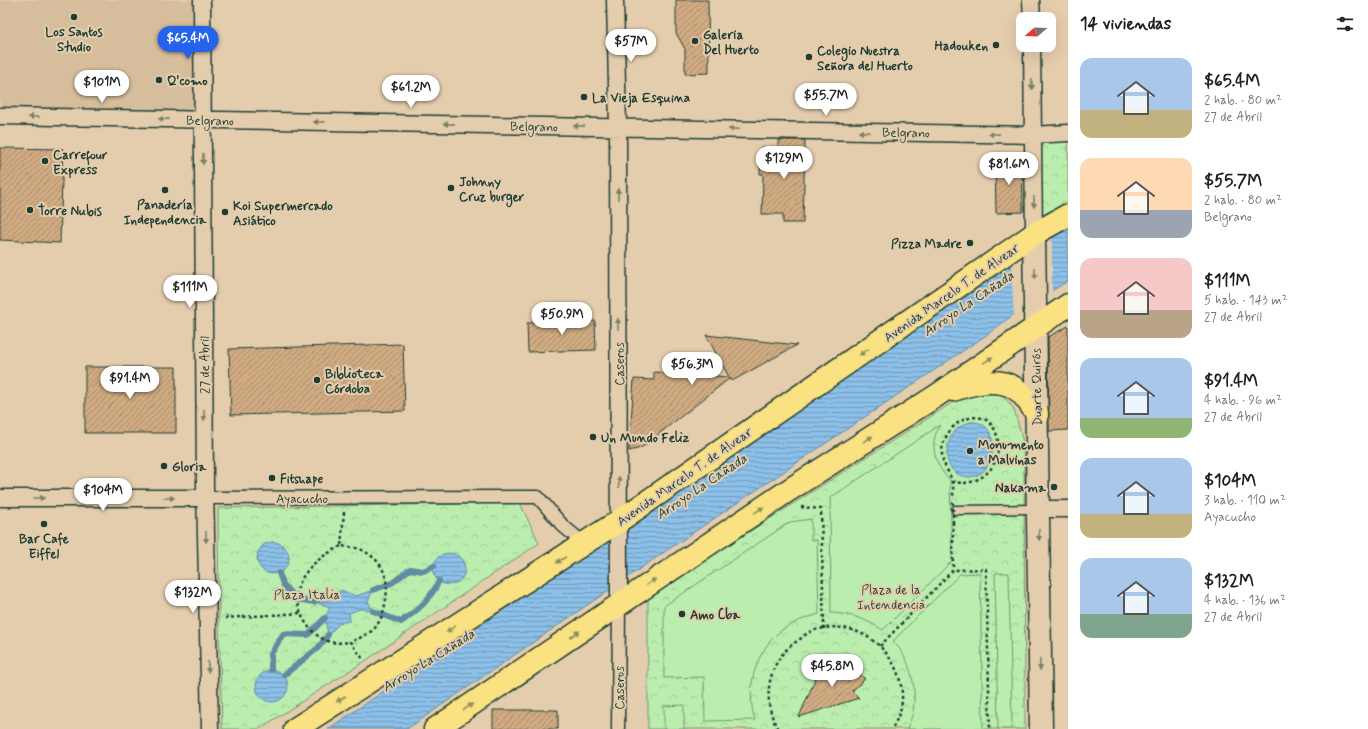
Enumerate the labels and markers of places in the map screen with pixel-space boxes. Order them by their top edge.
marker: Los Santos Studio [69,12,79,22]
place label: Los Santos Studio [45,24,103,56]
pin: $65.4M [155,26,221,60]
place label: Galeria Del Huerto [703,27,759,59]
pin: $57M [607,29,655,63]
marker: Galeria Del Huerto [690,36,700,46]
place label: Hadouken [934,38,988,55]
marker: Hadouken [991,40,1001,50]
place label: Colegio Nuestra Señora del Huerto [817,43,913,75]
marker: Colegio Nuestra Señora del Huerto [804,52,814,62]
pin: $101M [74,70,130,104]
place label: Q'como [167,73,208,90]
marker: Q'como [154,75,164,85]
pin: $61.2M [378,75,444,109]
pin: $55.7M [793,83,859,117]
place label: La Vieja Esquina [592,90,690,108]
marker: La Vieja Esquina [579,92,589,102]
pin: $129M [756,146,812,180]
place label: Carrefour Express [53,147,108,179]
pin: $81.6M [976,152,1042,186]
marker: Carrefour Express [40,156,50,166]
place label: Johnny Cruz burger [459,174,525,208]
marker: Johnny Cruz burger [446,183,456,193]
marker: Panadería Independencia [160,185,170,195]
place label: Panadería Independencia [124,197,207,229]
place label: Koi Supermercado Asiático [233,198,333,230]
place label: Torre Nubis [38,203,102,220]
marker: Torre Nubis [25,205,35,215]
marker: Koi Supermercado Asiático [220,207,230,217]
place label: Pizza Madre [891,236,963,253]
marker: Pizza Madre [965,238,975,248]
pin: $111M [162,275,218,309]
pin: $50.9M [529,302,595,336]
pin: $56.3M [659,352,725,386]
pin: $91.4M [97,366,163,400]
place label: Biblioteca Córdoba [325,366,385,398]
marker: Biblioteca Córdoba [312,375,322,385]
place label: Un Mundo Feliz [601,430,690,447]
marker: Un Mundo Feliz [588,432,598,442]
place label: Monumento a Malvinas [978,437,1044,469]
marker: Monumento a Malvinas [965,446,975,456]
place label: Gloria [172,459,207,476]
marker: Gloria [159,461,169,471]
place label: Fitshape [280,471,323,488]
marker: Fitshape [267,473,277,483]
pin: $104M [75,478,131,512]
place label: Nakama [995,480,1047,497]
marker: Nakama [1049,482,1059,492]
marker: Bar Cafe Eiffel [39,519,49,529]
place label: Bar Cafe Eiffel [19,531,69,563]
pin: $132M [165,580,221,614]
place label: Amo Cba [690,607,741,624]
marker: Amo Cba [677,609,687,619]
pin: $45.8M [799,654,865,688]

